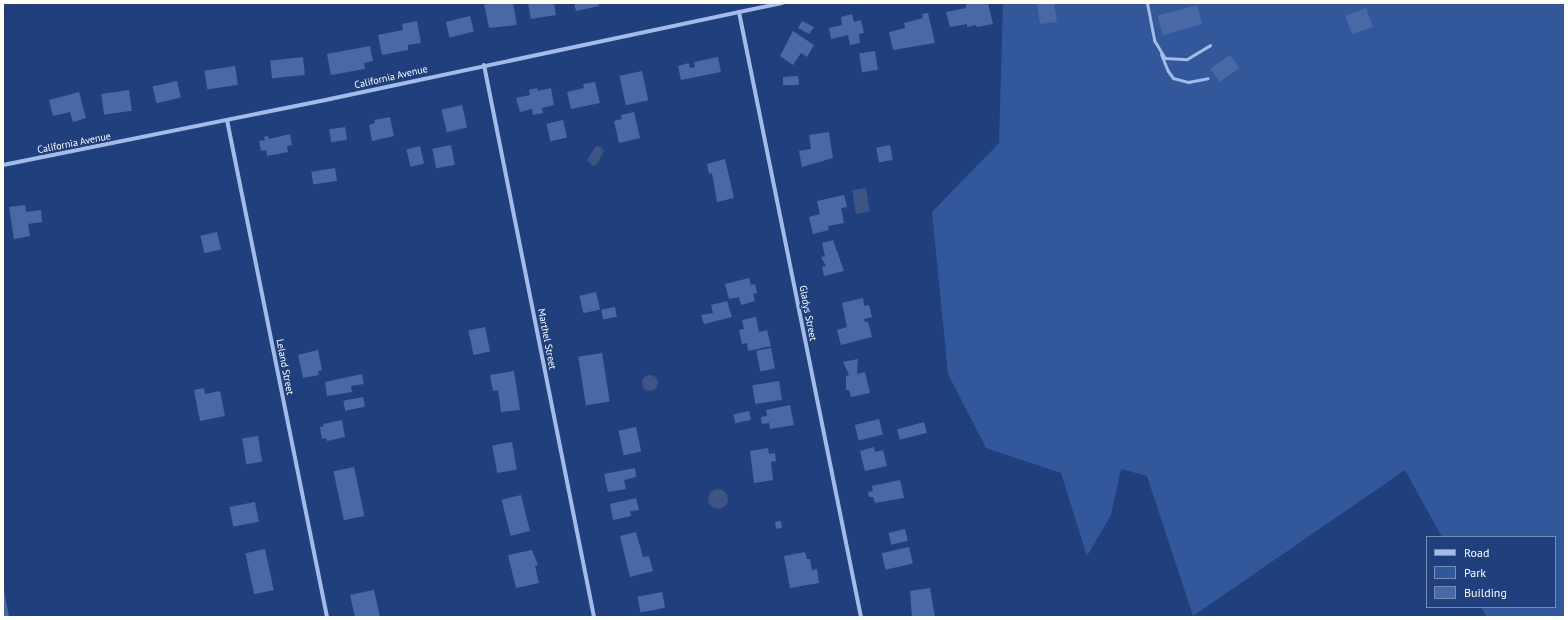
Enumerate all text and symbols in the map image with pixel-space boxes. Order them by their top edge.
street label: California Avenue [353,63,429,91]
street label: California Avenue [36,130,112,156]
street label: Gladys Street [797,284,819,342]
street label: Marthel Street [535,308,559,370]
street label: Leland Street [274,338,296,396]
legend [1426,536,1556,608]
text: Road [1464,545,1489,560]
text: Park [1464,565,1486,580]
text: Building [1464,585,1507,600]

